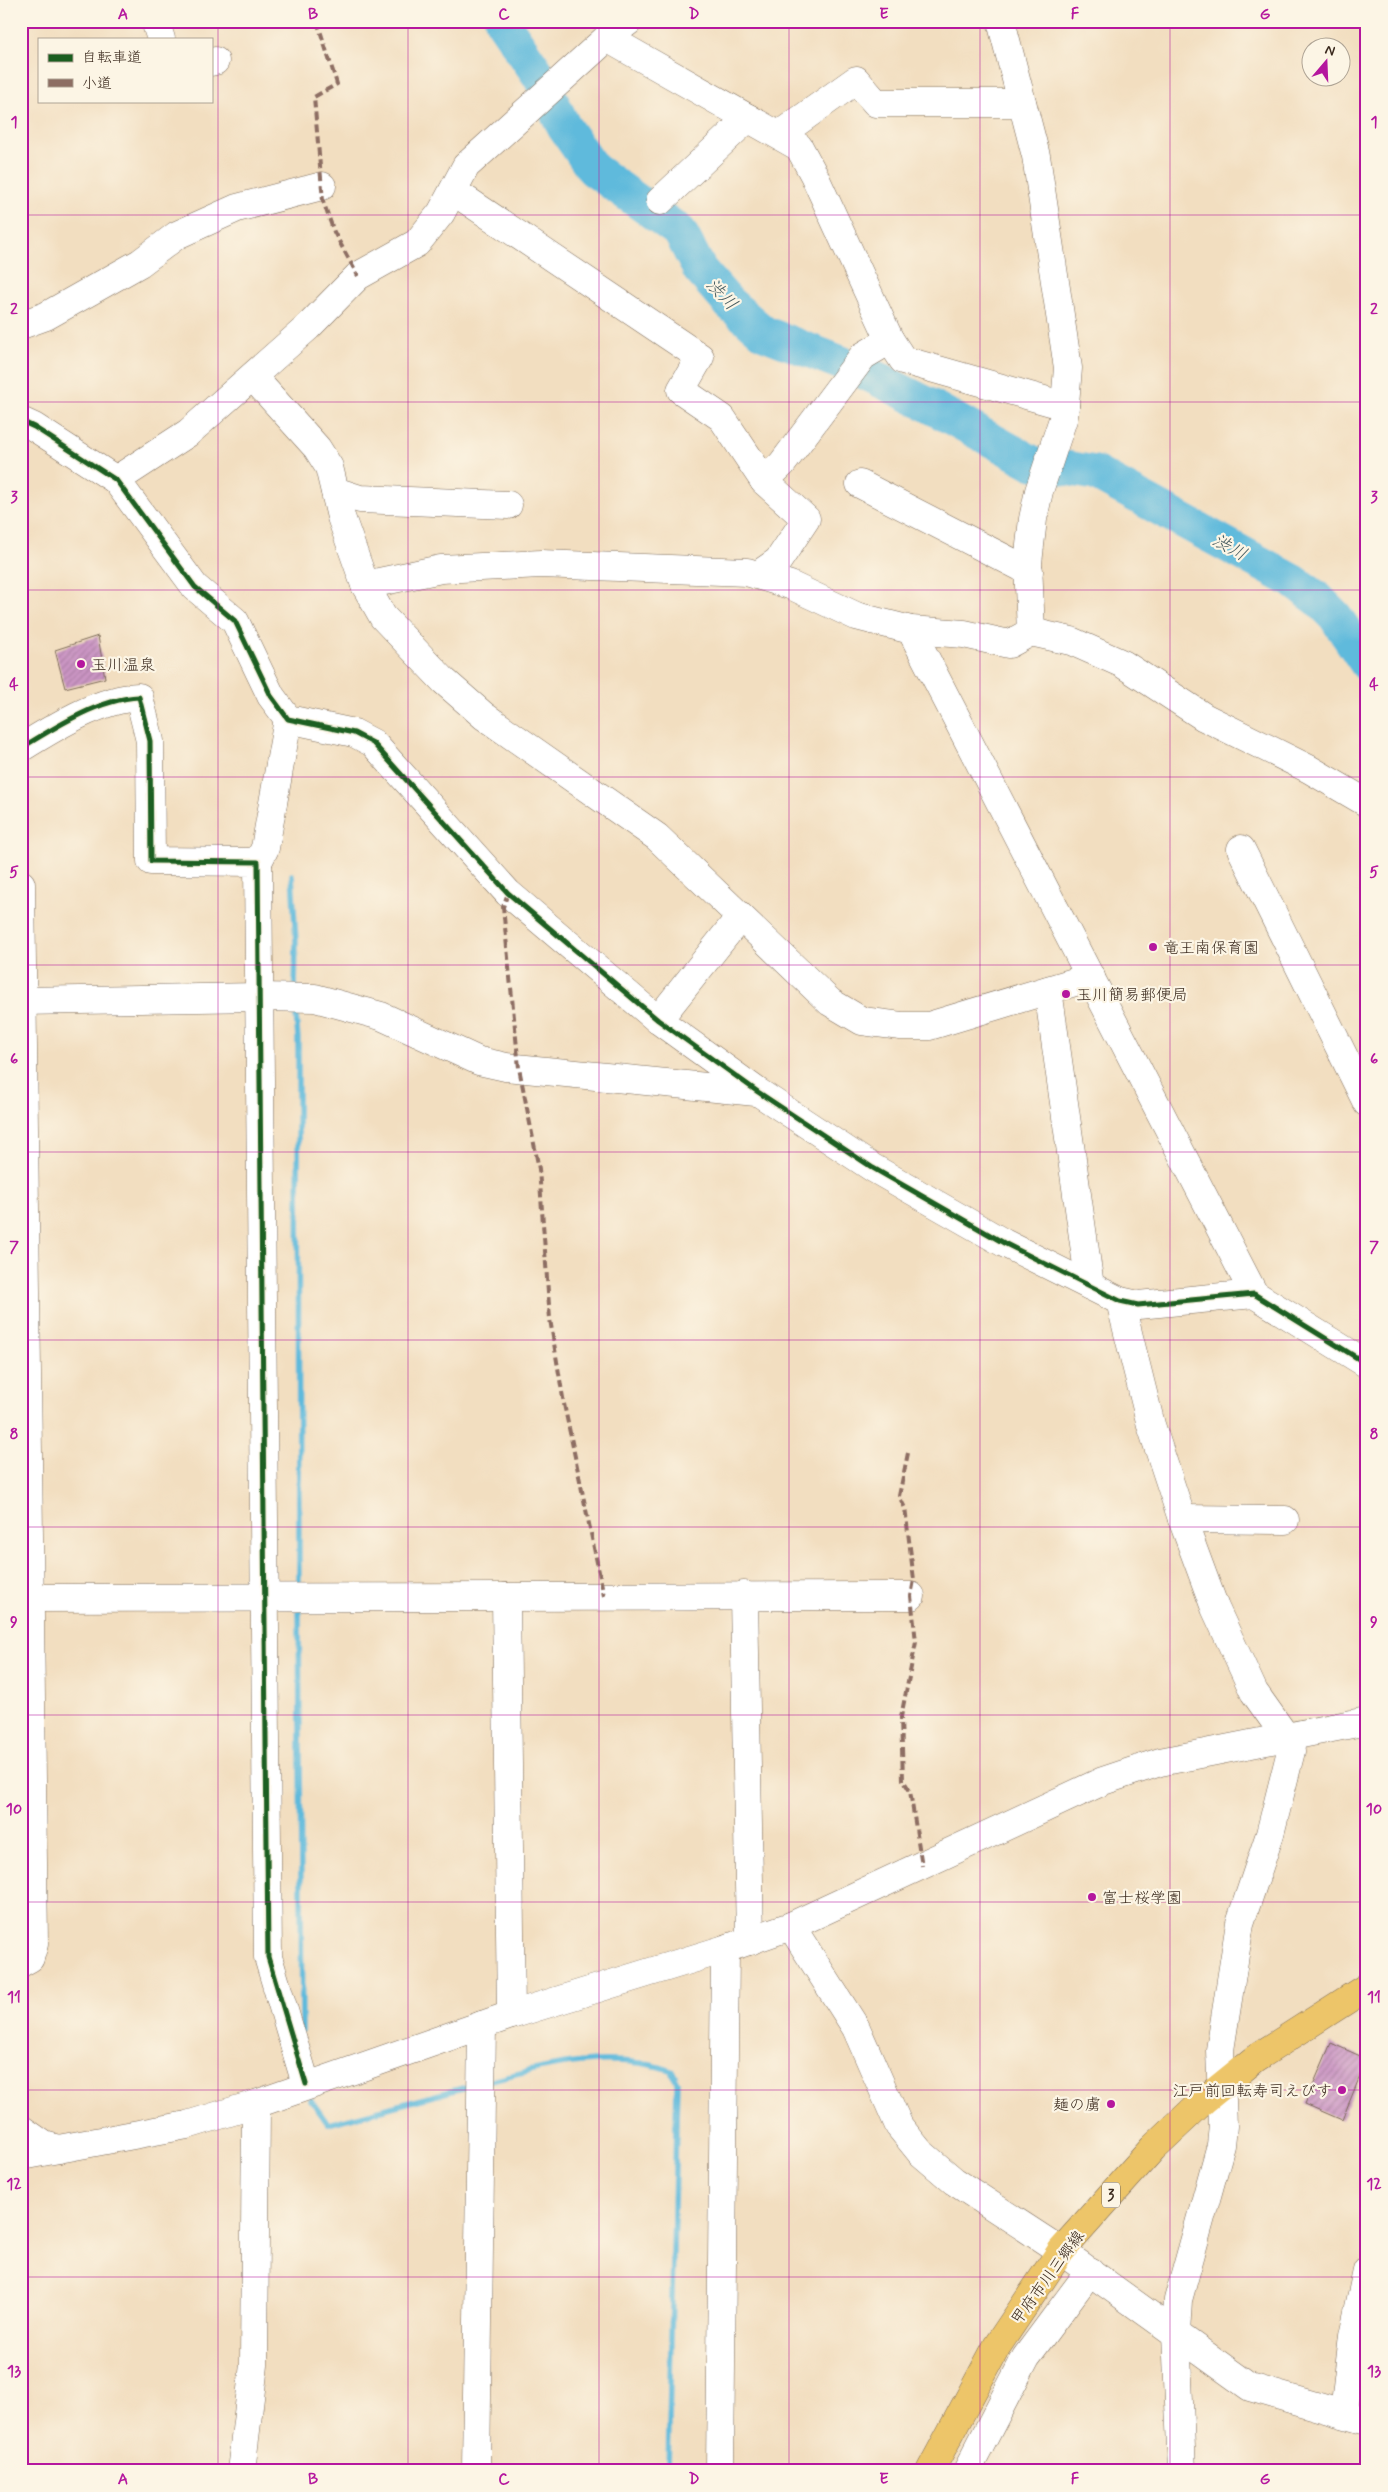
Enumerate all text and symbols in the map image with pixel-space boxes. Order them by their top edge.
text: A [118,4,128,25]
text: B [308,4,318,25]
text: C [498,4,510,25]
text: D [688,4,700,25]
text: E [879,4,889,25]
text: F [1071,4,1080,25]
text: G [1260,4,1271,25]
legend [38,38,212,102]
north arrow [1300,38,1350,88]
text: N [1323,41,1337,61]
text: 自転車道 [82,48,142,68]
text: 小道 [82,74,112,94]
text: 1 [10,112,18,133]
text: 1 [1370,112,1378,133]
water label: 渋川 [700,273,742,316]
text: 2 [10,299,18,320]
text: 2 [1370,299,1378,320]
text: 3 [10,487,18,508]
text: 3 [1370,487,1378,508]
water label: 渋川 [1208,529,1251,567]
place label: 玉川温泉 [91,655,155,676]
marker: 玉川温泉 [75,658,87,670]
text: 4 [9,674,19,695]
text: 4 [1369,674,1379,695]
text: 5 [9,862,19,883]
text: 5 [1369,862,1379,883]
place label: 竜王南保育園 [1163,938,1259,959]
marker: 竜王南保育園 [1147,941,1159,953]
place label: 玉川簡易郵便局 [1076,985,1188,1006]
marker: 玉川簡易郵便局 [1060,988,1072,1000]
text: 6 [10,1049,18,1070]
text: 6 [1370,1049,1378,1070]
text: 7 [9,1237,19,1258]
text: 7 [1369,1237,1379,1258]
text: 8 [9,1424,19,1445]
text: 8 [1369,1424,1379,1445]
text: 9 [10,1612,18,1633]
text: 9 [1370,1612,1378,1633]
text: 10 [6,1799,22,1820]
text: 10 [1366,1799,1382,1820]
place label: 富士桜学園 [1102,1888,1182,1909]
marker: 富士桜学園 [1086,1891,1098,1903]
text: 11 [7,1987,21,2008]
text: 11 [1367,1987,1381,2008]
place label: 江戸前回転寿司えびす [1172,2081,1332,2102]
marker: 江戸前回転寿司えびす [1336,2084,1348,2096]
place label: 麺の虜 [1053,2095,1101,2116]
marker: 麺の虜 [1105,2098,1117,2110]
text: 12 [6,2174,22,2195]
text: 12 [1366,2174,1382,2195]
road number: 3 [1102,2182,1120,2208]
street label: 甲府市川三郷線 [1007,2226,1090,2329]
text: 13 [7,2361,21,2382]
text: 13 [1367,2361,1381,2382]
text: A [118,2469,128,2490]
text: B [308,2469,318,2490]
text: C [498,2469,510,2490]
text: D [688,2469,700,2490]
text: E [879,2469,889,2490]
text: F [1071,2469,1080,2490]
text: G [1260,2469,1271,2490]

